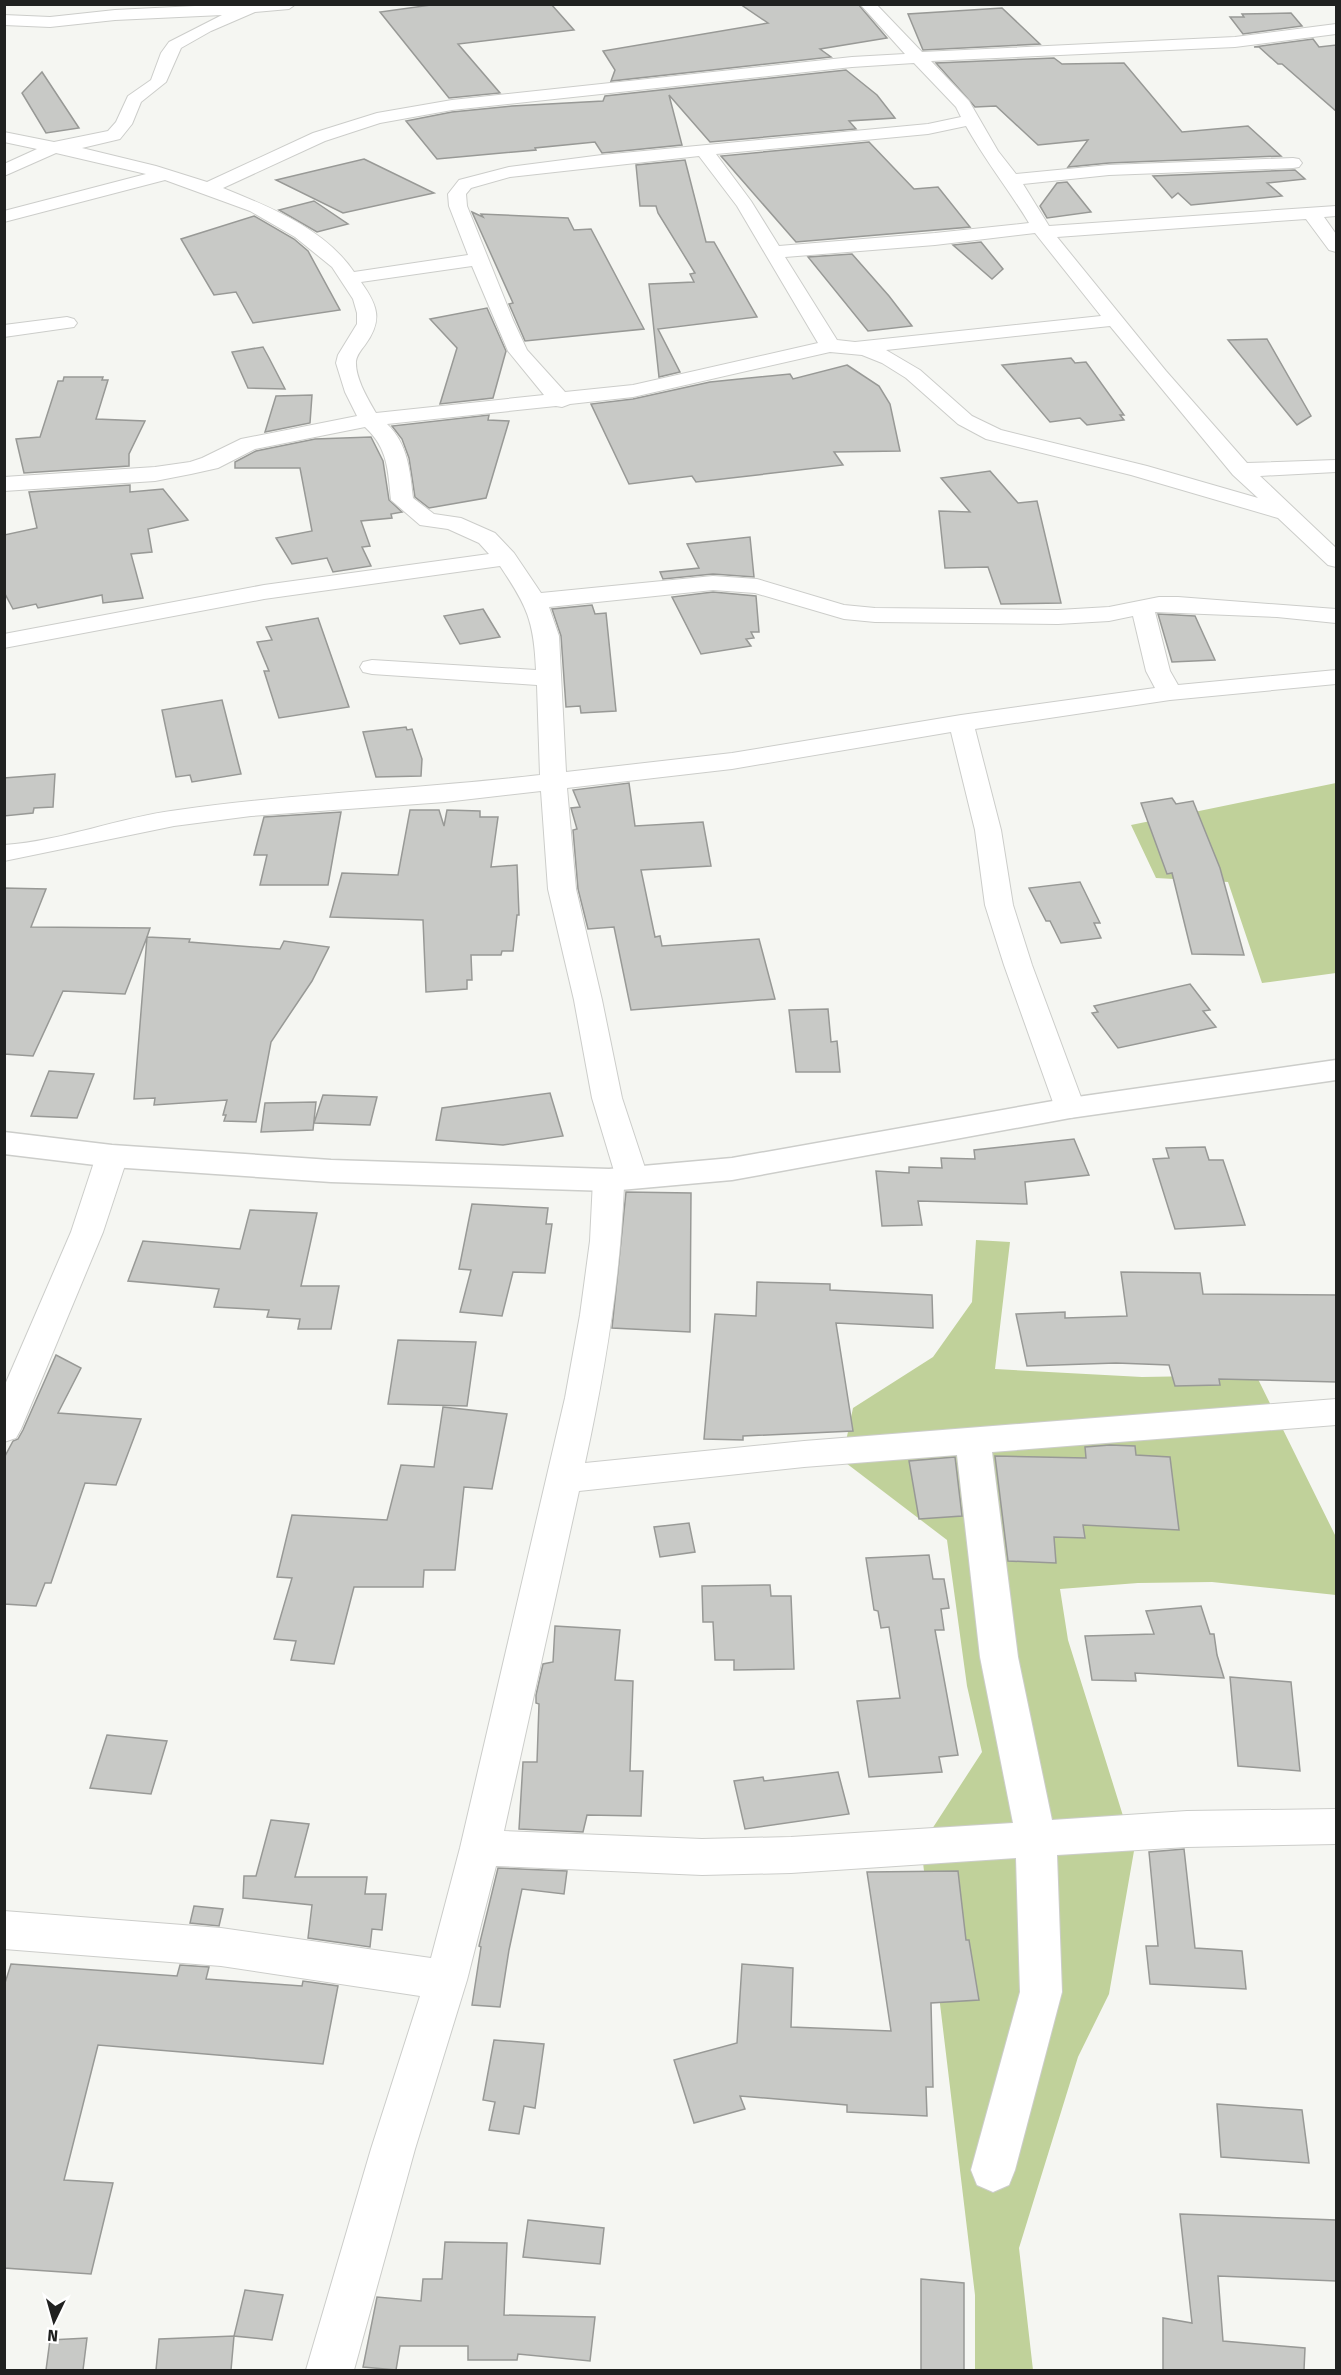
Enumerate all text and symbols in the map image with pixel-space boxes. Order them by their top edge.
north arrow [24,2291,84,2351]
text: N [47,2326,59,2345]

